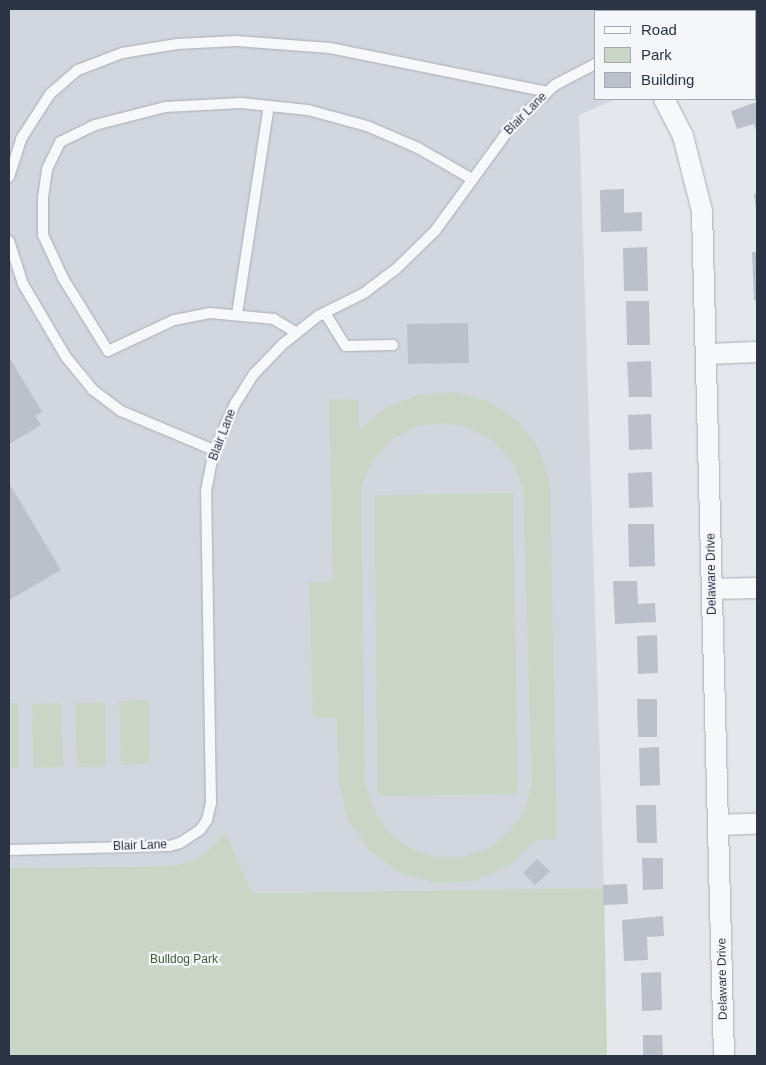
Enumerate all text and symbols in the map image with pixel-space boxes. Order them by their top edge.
legend [594,10,756,100]
text: Road [641,21,677,38]
text: Park [641,46,672,63]
text: Building [641,71,694,88]
street label: Blair Lane [502,90,550,138]
street label: Blair Lane [207,407,239,463]
street label: Delaware Drive [704,533,720,615]
street label: Blair Lane [113,838,167,854]
street label: Delaware Drive [715,938,731,1020]
park label: Bulldog Park [150,953,218,967]

